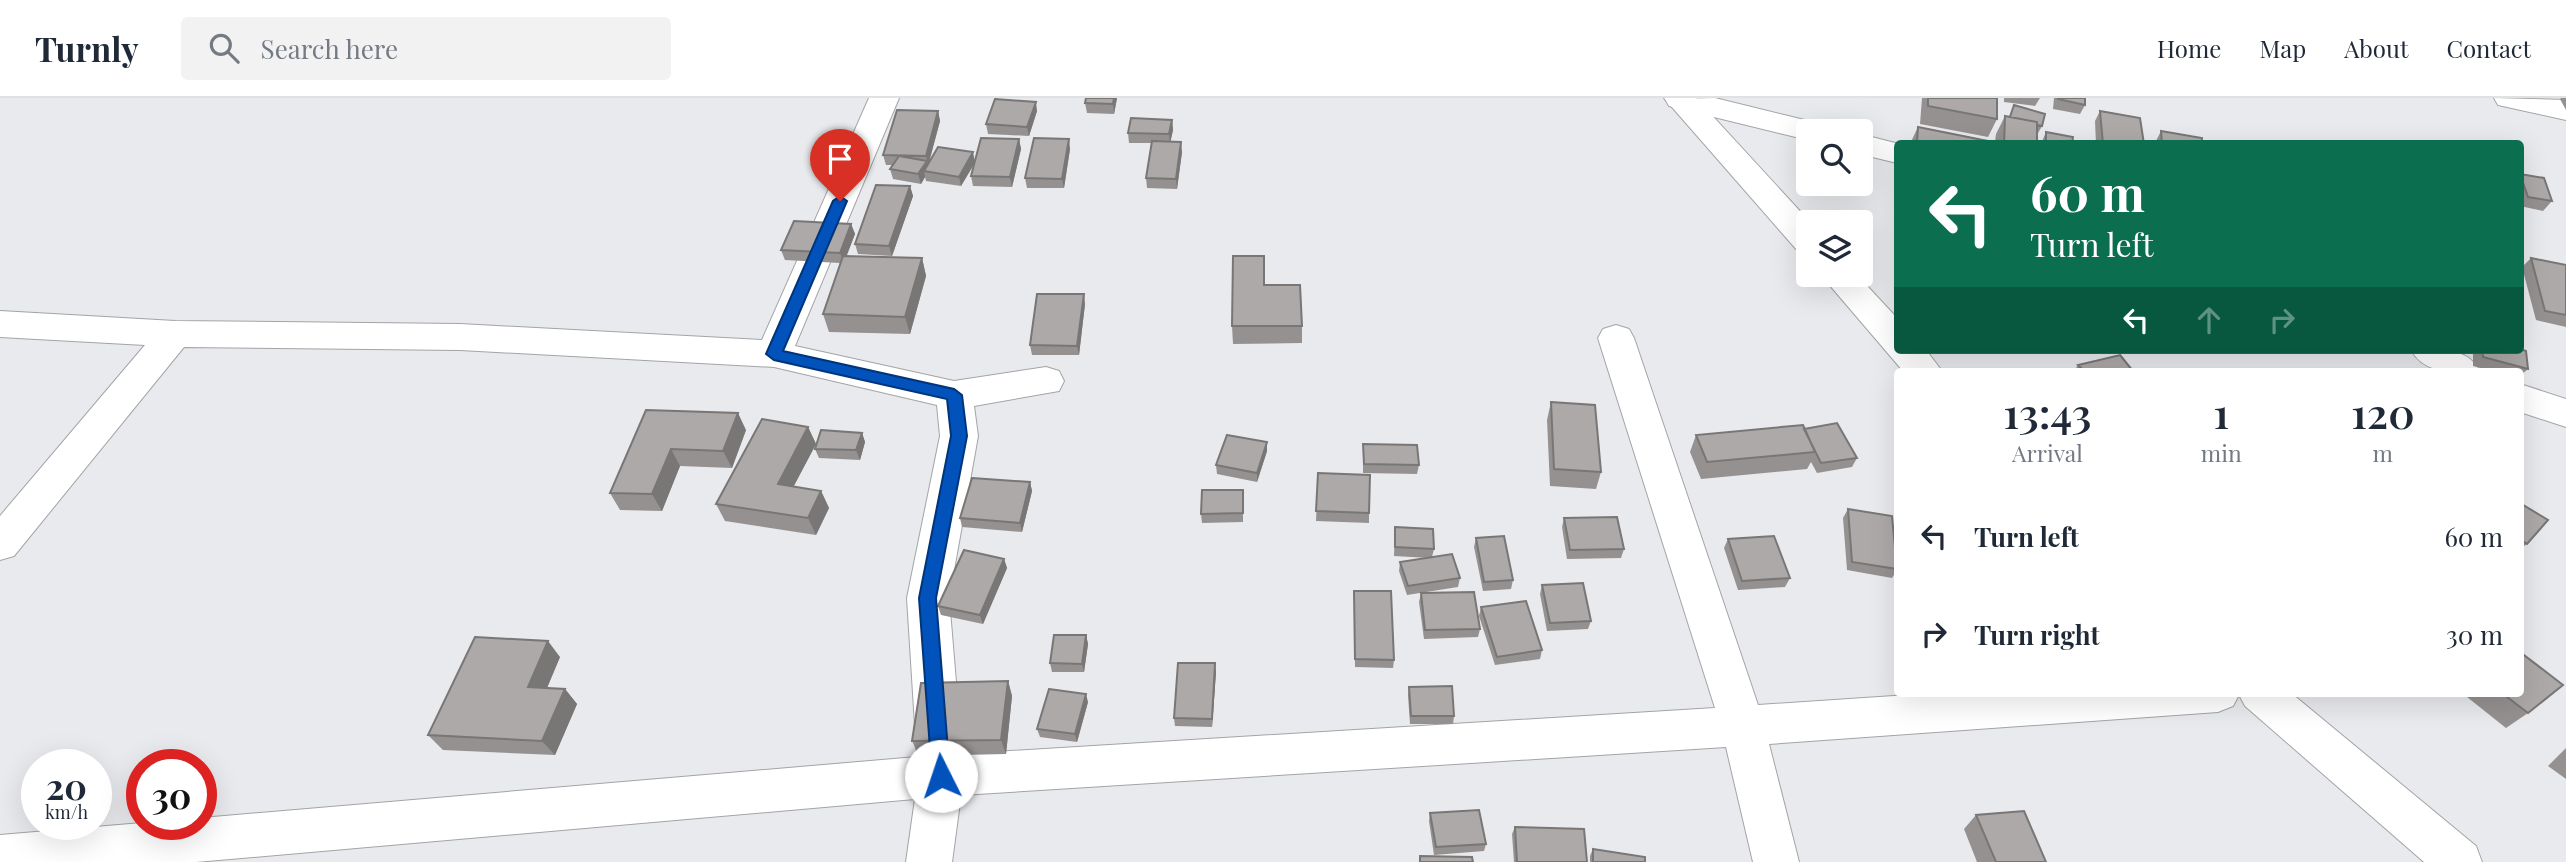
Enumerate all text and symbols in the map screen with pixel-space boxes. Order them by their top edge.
search box [181,17,671,80]
text: Turnly [35,26,139,70]
icon: search [205,29,243,67]
text: Search here [261,31,398,66]
text: Home [2157,32,2221,64]
text: Map [2259,32,2306,64]
text: About [2344,32,2408,64]
text: Contact [2446,32,2531,64]
map controls [1796,119,1873,287]
button: search [1796,119,1873,196]
pin [810,129,870,201]
icon: arrive [821,140,859,178]
text: 60 m [2030,159,2145,224]
icon: left [1915,168,2006,259]
button: layers [1796,210,1873,287]
text: Turn left [2030,222,2154,265]
icon: left [2117,301,2155,339]
icon: ahead [2190,301,2228,339]
icon: right [2263,301,2301,339]
text: 13:43 [2003,384,2091,440]
text: 1 [2213,384,2229,440]
text: 120 [2351,384,2415,440]
text: Arrival [2012,437,2083,468]
text: min [2201,437,2242,468]
text: m [2373,437,2393,468]
icon: left [1915,517,1953,555]
text: Turn left [1974,519,2079,554]
text: 60 m [2444,519,2503,554]
icon: right [1915,615,1953,653]
text: Turn right [1974,617,2100,652]
text: 30 m [2446,617,2503,652]
position arrow [904,739,978,813]
speed limit sign: 30 [126,749,217,840]
text: 20 [46,762,87,809]
text: km/h [45,800,88,824]

